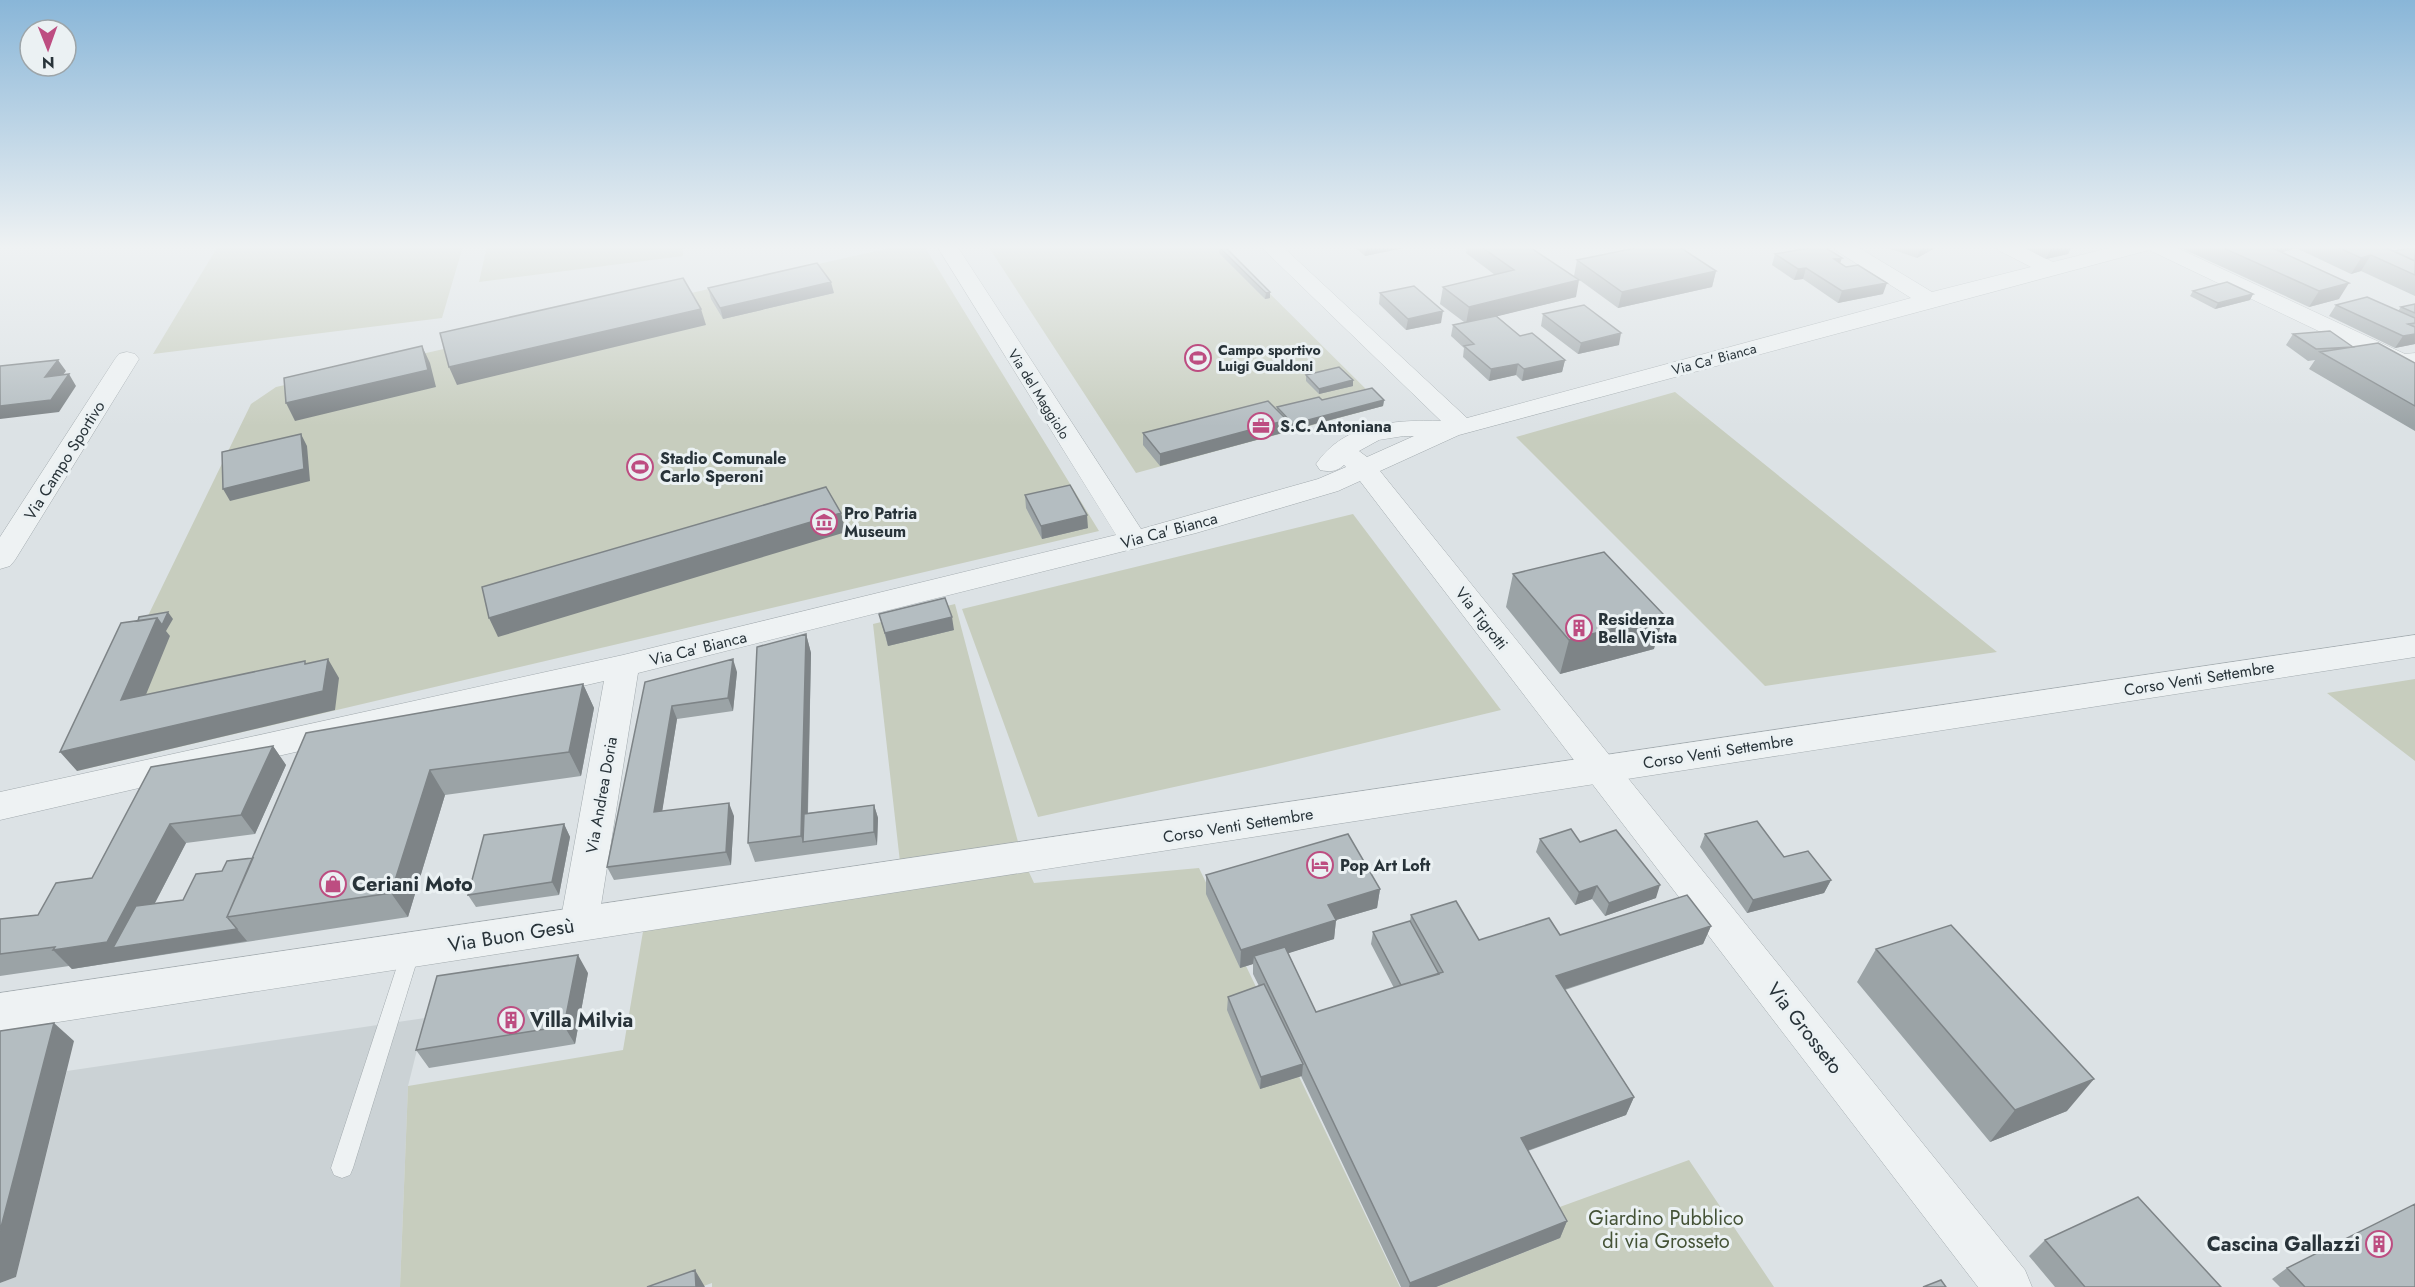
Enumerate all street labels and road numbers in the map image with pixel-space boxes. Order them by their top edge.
street label: Via Ca' Bianca [1669,338,1759,380]
street label: Via del Maggiolo [1003,345,1075,443]
street label: Via Campo Sportivo [18,396,111,524]
street label: Via Ca' Bianca [1118,507,1220,554]
street label: Via Tigrotti [1450,582,1513,654]
street label: Via Ca' Bianca [647,625,749,672]
street label: Corso Venti Settembre [2122,655,2276,702]
street label: Corso Venti Settembre [1641,728,1795,775]
street label: Via Andrea Doria [580,735,623,855]
street label: Corso Venti Settembre [1161,802,1315,849]
street label: Via Buon Gesù [446,911,576,960]
street label: Via Grosseto [1760,976,1850,1080]

